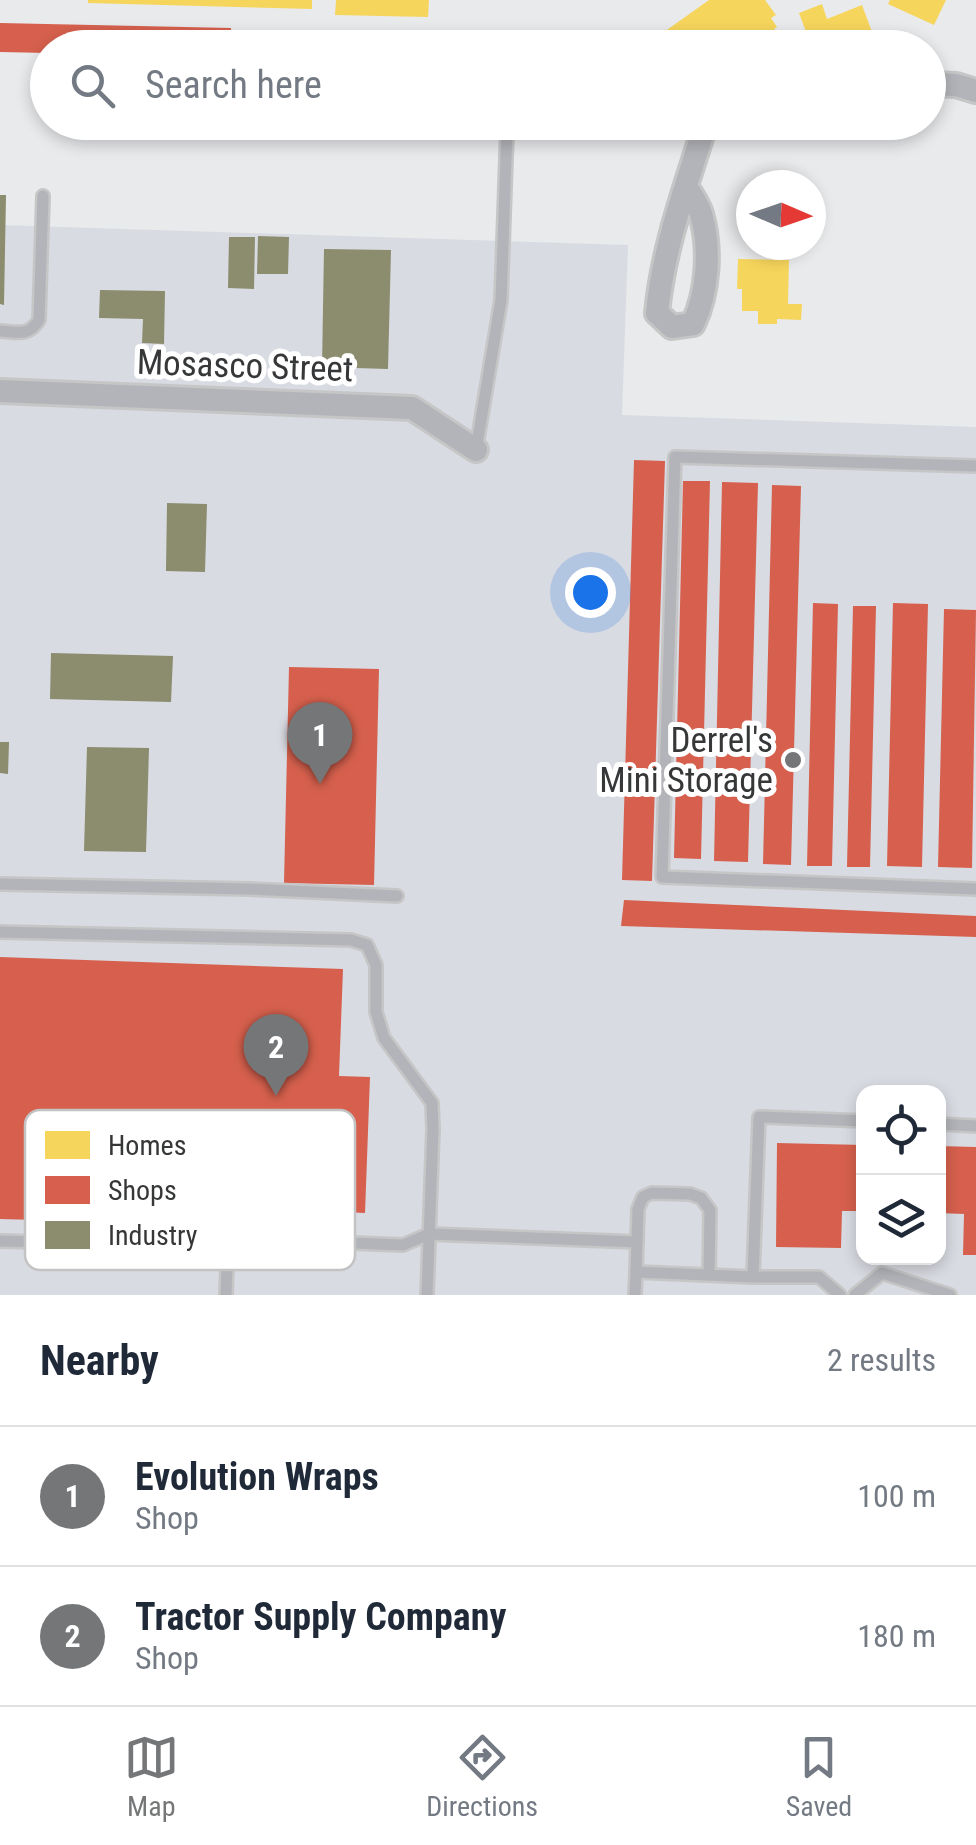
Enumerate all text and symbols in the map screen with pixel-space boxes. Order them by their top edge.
search box [30,30,946,140]
icon: search [65,58,120,113]
text: Search here [145,63,322,107]
north arrow [736,170,826,260]
street label: Mosasco Street [136,342,354,390]
your location [565,567,616,618]
pin: 1 [288,702,352,784]
place label: Derrel's Mini Storage [599,720,773,801]
marker: Derrel's Mini Storage [782,749,804,771]
pin: 2 [244,1014,308,1096]
map controls [856,1085,946,1265]
button: locate [856,1085,946,1175]
legend [25,1110,355,1270]
text: Homes [108,1129,186,1162]
text: Shops [108,1174,177,1207]
button: layers [856,1175,946,1265]
text: Industry [108,1219,198,1252]
text: Nearby [40,1336,159,1385]
text: 2 results [827,1341,936,1379]
text: Evolution Wraps [135,1455,379,1499]
text: 1 [64,1477,81,1515]
text: 100 m [857,1477,936,1515]
text: Shop [135,1499,199,1537]
text: Tractor Supply Company [135,1595,506,1639]
text: 2 [64,1617,81,1655]
text: 180 m [857,1617,936,1655]
text: Shop [135,1639,199,1677]
tab: Map [124,1730,179,1823]
tab: Directions [426,1730,538,1823]
tab: Saved [786,1730,852,1823]

